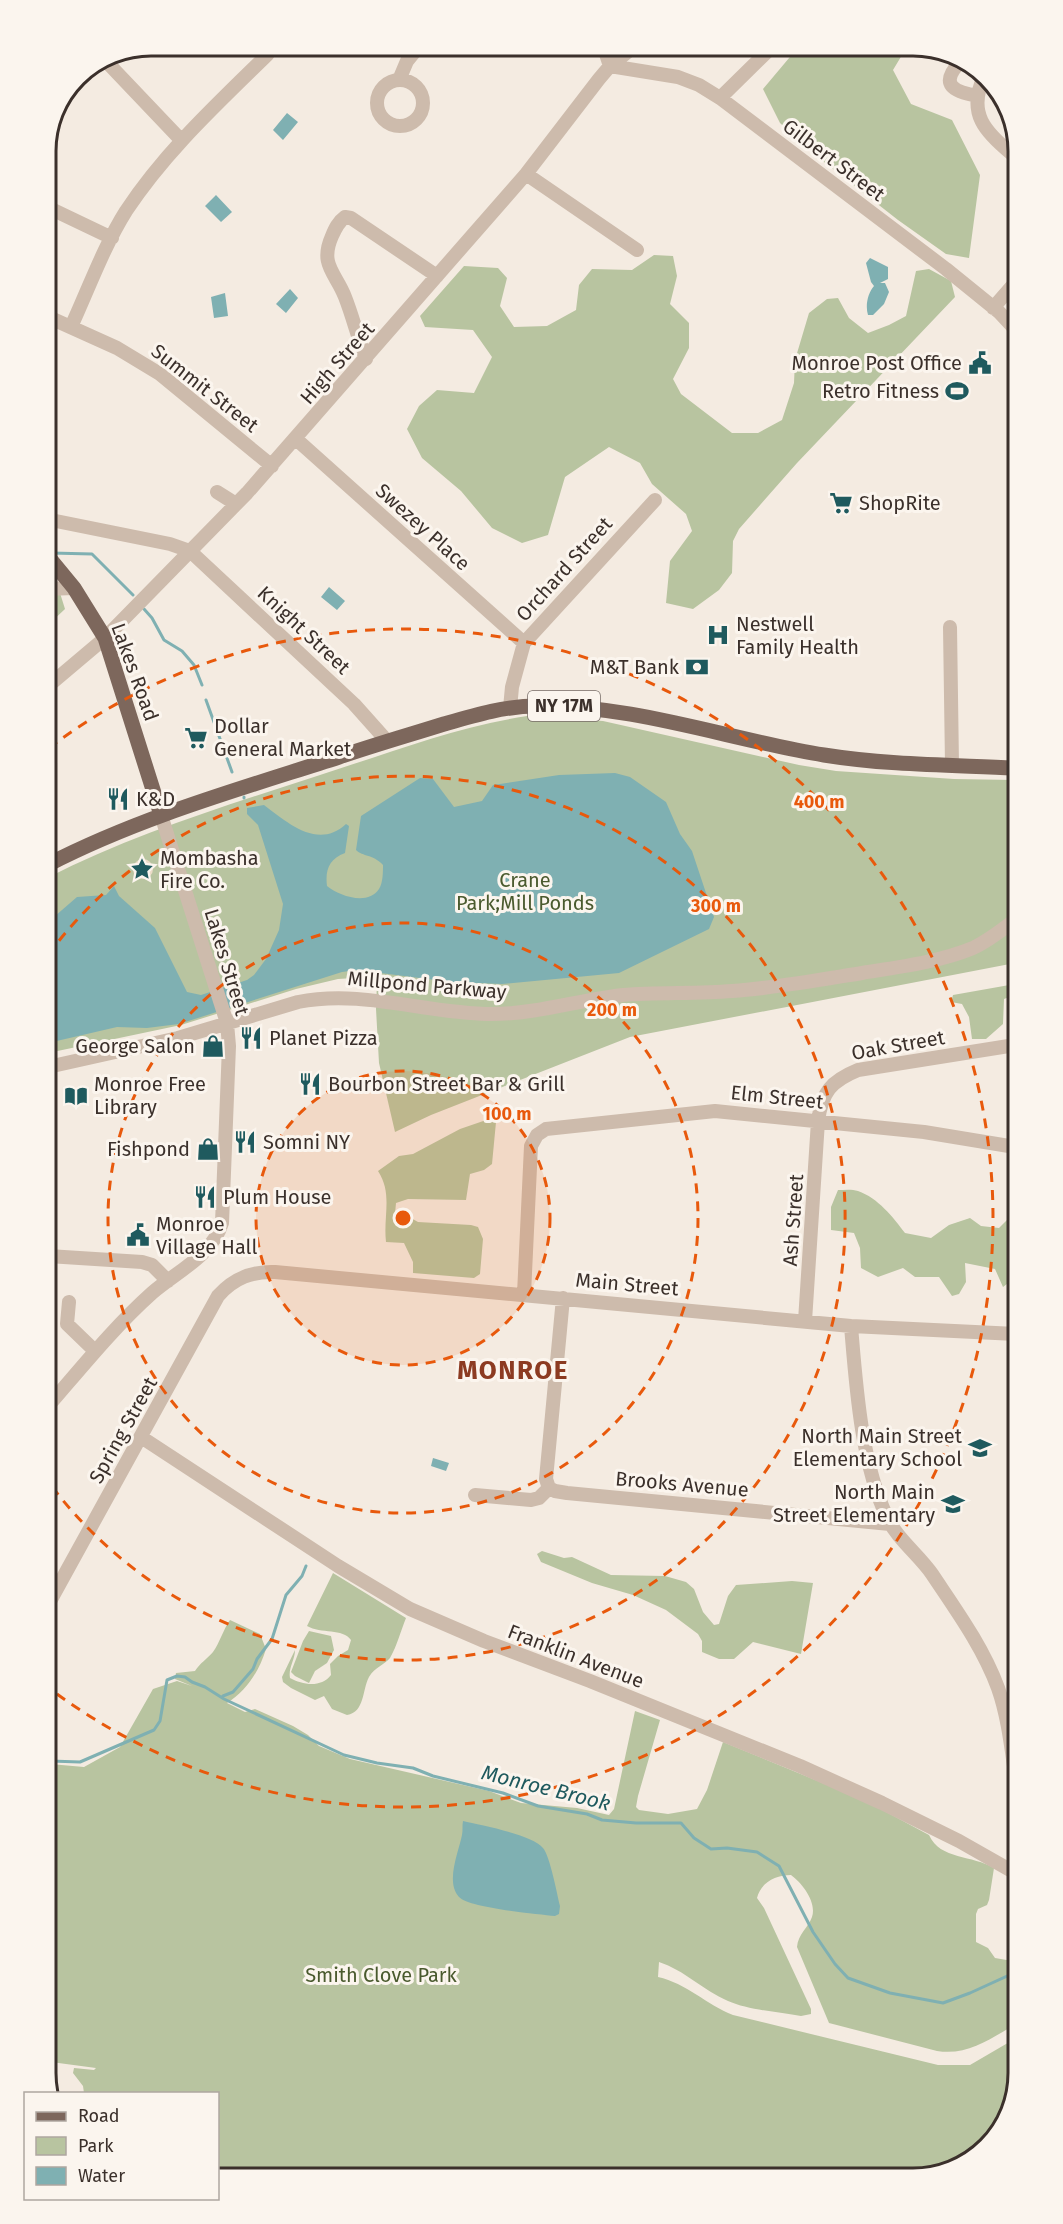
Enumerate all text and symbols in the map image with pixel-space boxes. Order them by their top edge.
street label: Gilbert Street [778,114,890,207]
street label: High Street [295,316,380,409]
street label: Summit Street [147,339,264,438]
public building icon: Monroe Post Office [967,350,993,376]
place label: Monroe Post Office [791,351,962,375]
sports icon: Retro Fitness [944,378,970,404]
place label: Retro Fitness [822,379,939,403]
street label: Swezey Place [371,478,475,576]
supermarket icon: ShopRite [828,490,854,516]
place label: ShopRite [859,491,941,515]
street label: Orchard Street [511,511,618,626]
street label: Knight Street [253,581,356,680]
place label: Nestwell Family Health [736,612,859,659]
street label: Lakes Road [106,620,164,724]
hospital icon: Nestwell Family Health [705,622,731,648]
bank icon: M&T Bank [684,654,710,680]
place label: M&T Bank [590,655,680,679]
road number: NY 17M [528,691,600,721]
place label: Dollar General Market [214,714,352,761]
supermarket icon: Dollar General Market [183,725,209,751]
restaurant icon: K&D [105,786,131,812]
place label: K&D [136,787,175,811]
text: 400 m [794,791,844,813]
place label: Mombasha Fire Co. [160,846,259,893]
place icon: Mombasha Fire Co. [129,856,155,882]
park label: Crane Park;Mill Ponds [456,868,594,915]
text: 300 m [690,895,741,917]
street label: Lakes Street [199,906,255,1019]
street label: Millpond Parkway [347,966,508,1004]
text: 200 m [587,999,637,1021]
restaurant icon: Planet Pizza [238,1025,264,1051]
street label: Oak Street [849,1025,947,1065]
place label: Planet Pizza [269,1026,378,1050]
shop icon: George Salon [200,1033,226,1059]
place label: George Salon [75,1034,195,1058]
restaurant icon: Bourbon Street Bar & Grill [297,1071,323,1097]
place label: Monroe Free Library [94,1072,206,1119]
place label: Bourbon Street Bar & Grill [328,1072,565,1096]
street label: Elm Street [729,1080,825,1114]
library icon: Monroe Free Library [63,1083,89,1109]
text: 100 m [483,1103,531,1125]
restaurant icon: Somni NY [232,1129,258,1155]
place label: Somni NY [263,1130,350,1154]
shop icon: Fishpond [195,1136,221,1162]
place label: Fishpond [107,1137,190,1161]
street label: Ash Street [778,1172,808,1267]
restaurant icon: Plum House [192,1184,218,1210]
place label: Plum House [223,1185,332,1209]
centre of rings [393,1208,413,1228]
place label: Monroe Village Hall [156,1212,257,1259]
public building icon: Monroe Village Hall [125,1222,151,1248]
street label: Main Street [574,1268,680,1301]
district label: MONROE [457,1355,569,1386]
street label: Spring Street [84,1372,162,1487]
place label: North Main Street Elementary School [793,1424,963,1471]
school or university icon: North Main Street Elementary School [967,1435,993,1461]
street label: Brooks Avenue [614,1466,750,1502]
place label: North Main Street Elementary [773,1480,935,1527]
school or university icon: North Main Street Elementary [940,1491,966,1517]
street label: Franklin Avenue [505,1619,647,1693]
water label: Monroe Brook [479,1759,613,1817]
park label: Smith Clove Park [305,1963,458,1987]
legend [24,2092,219,2200]
text: Road [78,2105,120,2127]
text: Park [78,2135,114,2157]
text: Water [78,2165,125,2187]

